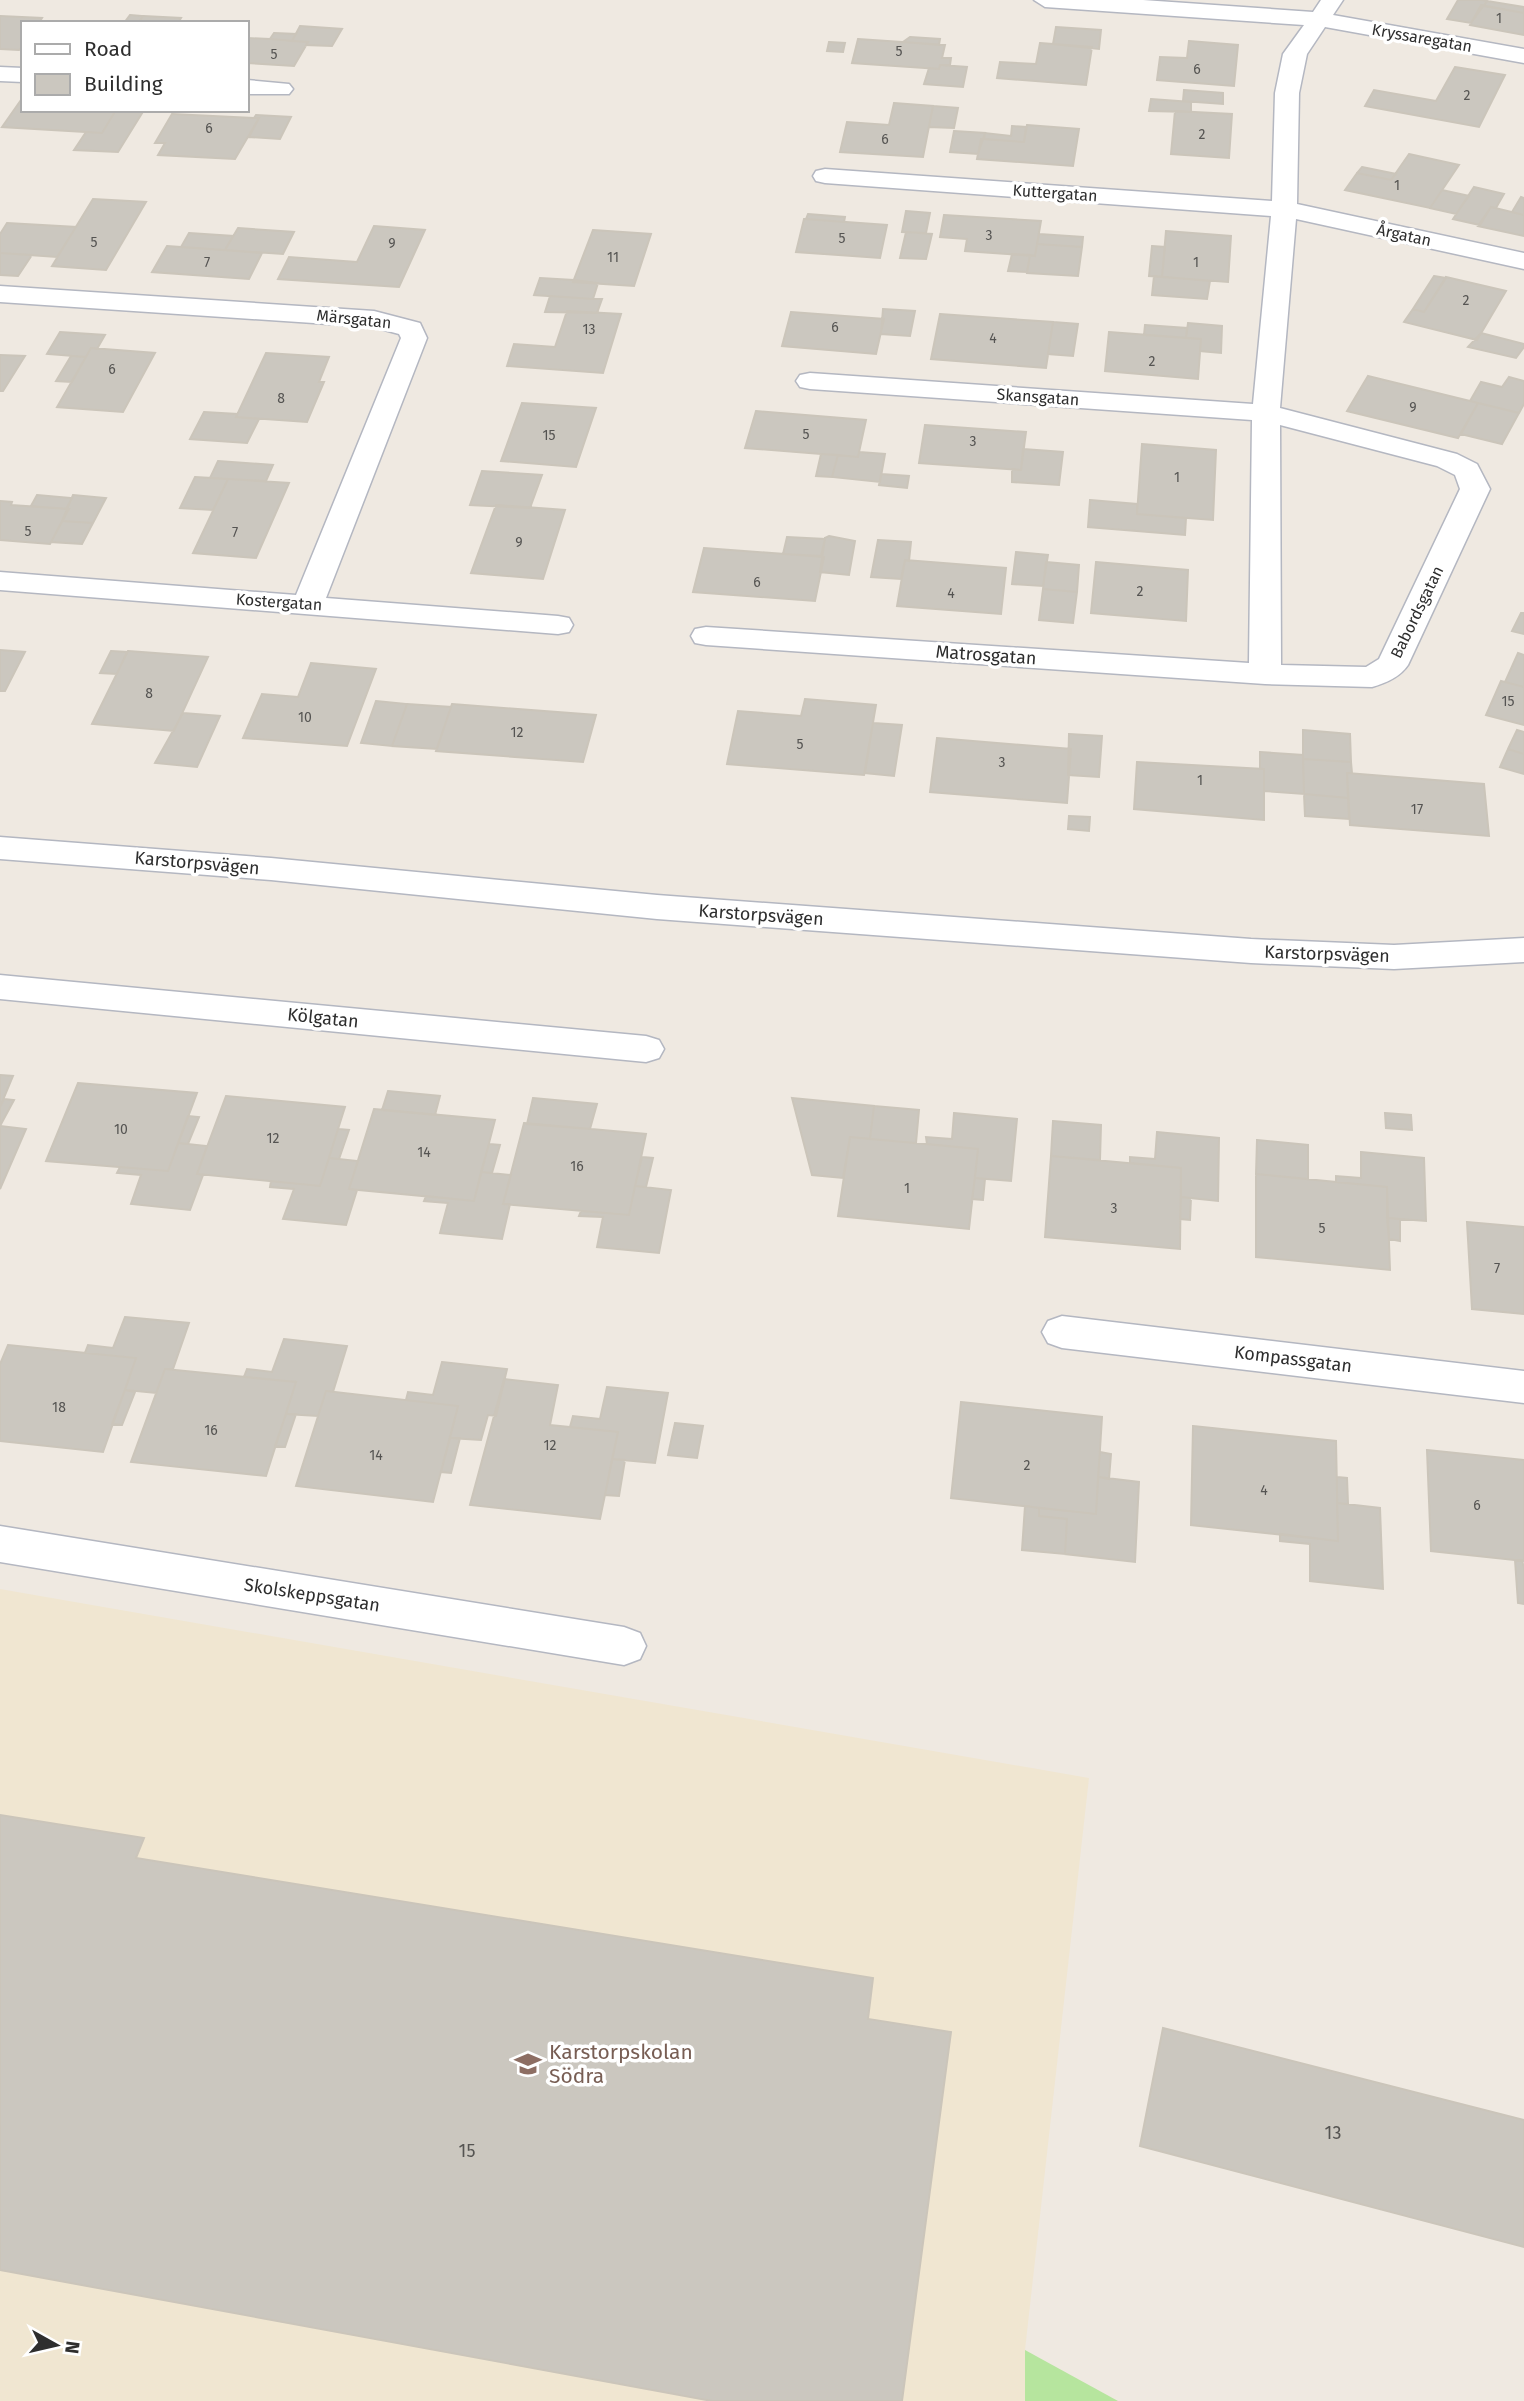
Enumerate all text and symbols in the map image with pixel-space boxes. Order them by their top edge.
house number: 1 [1496,10,1502,27]
street label: Kryssaregatan [1370,20,1474,56]
legend [21,21,248,112]
text: Road [84,36,132,62]
house number: 5 [895,43,903,60]
house number: 5 [270,46,278,63]
house number: 6 [1193,61,1201,78]
text: Building [84,71,163,97]
house number: 2 [1464,87,1471,104]
house number: 6 [205,120,213,137]
house number: 2 [1199,126,1206,143]
house number: 6 [881,131,889,148]
house number: 1 [1394,177,1400,194]
street label: Kuttergatan [1012,181,1098,205]
street label: Årgatan [1375,219,1433,250]
house number: 3 [986,227,993,244]
house number: 5 [838,230,846,247]
house number: 5 [90,234,98,251]
house number: 9 [388,235,396,252]
house number: 11 [607,249,619,266]
house number: 7 [204,254,210,271]
house number: 1 [1193,254,1199,271]
house number: 2 [1463,292,1470,309]
street label: Märsgatan [316,306,392,332]
house number: 6 [831,319,839,336]
house number: 13 [582,321,596,338]
house number: 4 [989,330,997,347]
house number: 2 [1149,353,1156,370]
house number: 6 [108,361,116,378]
street label: Skansgatan [996,385,1080,409]
house number: 8 [277,390,285,407]
house number: 9 [1409,399,1417,416]
house number: 5 [802,426,810,443]
house number: 15 [542,427,556,444]
house number: 3 [970,433,977,450]
house number: 1 [1174,469,1180,486]
house number: 5 [24,523,32,540]
house number: 7 [232,524,238,541]
house number: 9 [515,534,523,551]
street label: Babordsgatan [1386,563,1448,661]
house number: 6 [753,574,761,591]
house number: 2 [1137,583,1144,600]
house number: 4 [947,585,955,602]
street label: Kostergatan [235,589,323,615]
street label: Matrosgatan [935,640,1037,670]
house number: 8 [145,685,153,702]
house number: 15 [1501,693,1515,710]
house number: 10 [298,709,312,726]
house number: 12 [511,724,524,741]
house number: 5 [796,736,804,753]
house number: 3 [999,754,1006,771]
house number: 1 [1197,772,1203,789]
house number: 17 [1411,801,1423,818]
street label: Karstorpsvägen [134,847,260,879]
street label: Karstorpsvägen [698,900,824,930]
street label: Karstorpsvägen [1264,941,1390,967]
street label: Kölgatan [286,1003,360,1033]
house number: 10 [114,1121,128,1138]
house number: 12 [267,1130,280,1147]
house number: 14 [417,1144,431,1161]
house number: 16 [570,1158,584,1175]
house number: 1 [904,1180,910,1197]
house number: 3 [1111,1200,1118,1217]
house number: 5 [1318,1220,1326,1237]
house number: 7 [1494,1260,1500,1277]
street label: Kompassgatan [1233,1341,1353,1377]
house number: 18 [52,1399,66,1416]
house number: 16 [204,1422,218,1439]
house number: 12 [544,1437,557,1454]
house number: 14 [369,1447,383,1464]
house number: 2 [1024,1457,1031,1474]
house number: 4 [1260,1482,1268,1499]
house number: 6 [1473,1497,1481,1514]
street label: Skolskeppsgatan [243,1573,381,1617]
place label: Karstorpskolan Södra [549,2039,693,2089]
school or university icon: Karstorpskolan Södra [513,2049,543,2079]
house number: 13 [1325,2122,1341,2144]
house number: 15 [459,2140,475,2162]
north arrow [21,2310,91,2380]
text: N [60,2339,85,2355]

